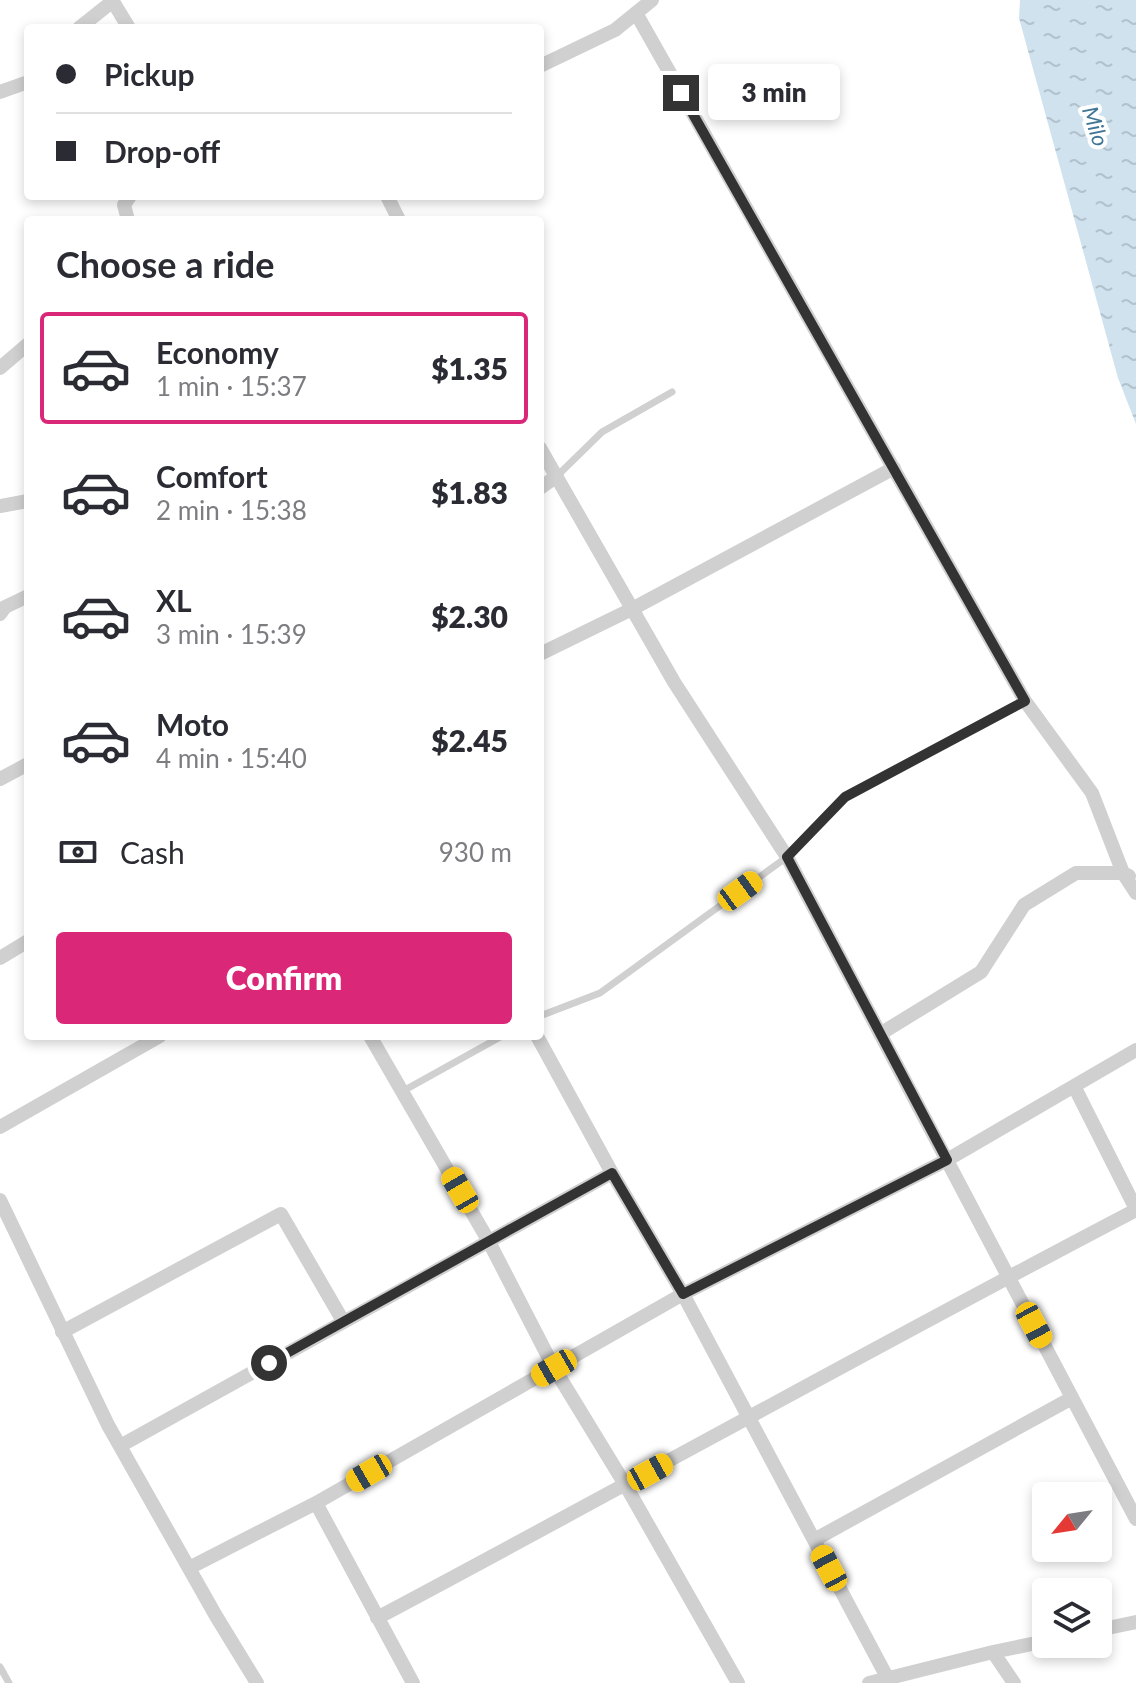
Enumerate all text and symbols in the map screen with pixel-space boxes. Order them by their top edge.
text: Pickup [104,56,195,92]
callout: 3 min [709,65,841,121]
route end [663,75,699,111]
text: 3 min [742,76,806,108]
water label: Milo [1077,103,1115,149]
text: Drop-off [104,133,220,169]
text: Choose a ride [56,242,275,286]
icon: car [60,332,132,404]
text: Economy [156,334,279,370]
text: $1.35 [431,350,508,386]
text: 1 min · 15:37 [156,370,307,402]
icon: car [60,456,132,528]
text: Comfort [156,458,268,494]
text: $1.83 [431,474,508,510]
text: 2 min · 15:38 [156,494,307,526]
icon: car [60,580,132,652]
text: XL [156,582,192,618]
text: $2.30 [431,598,508,634]
text: 3 min · 15:39 [156,618,307,650]
icon: car [60,704,132,776]
text: Moto [156,706,229,742]
text: $2.45 [431,722,508,758]
text: 4 min · 15:40 [156,742,307,774]
icon: cash [56,830,100,874]
text: Cash [120,834,185,870]
text: 930 m [439,836,512,868]
car [714,867,766,915]
button: Confirm [56,932,512,1024]
car [438,1163,482,1217]
car [1012,1298,1056,1352]
route start [251,1345,287,1381]
car [527,1346,581,1390]
car [623,1450,677,1494]
car [342,1451,396,1495]
north arrow [1032,1482,1112,1562]
map controls [1032,1482,1112,1658]
car [807,1541,851,1595]
button: layers [1032,1578,1112,1658]

